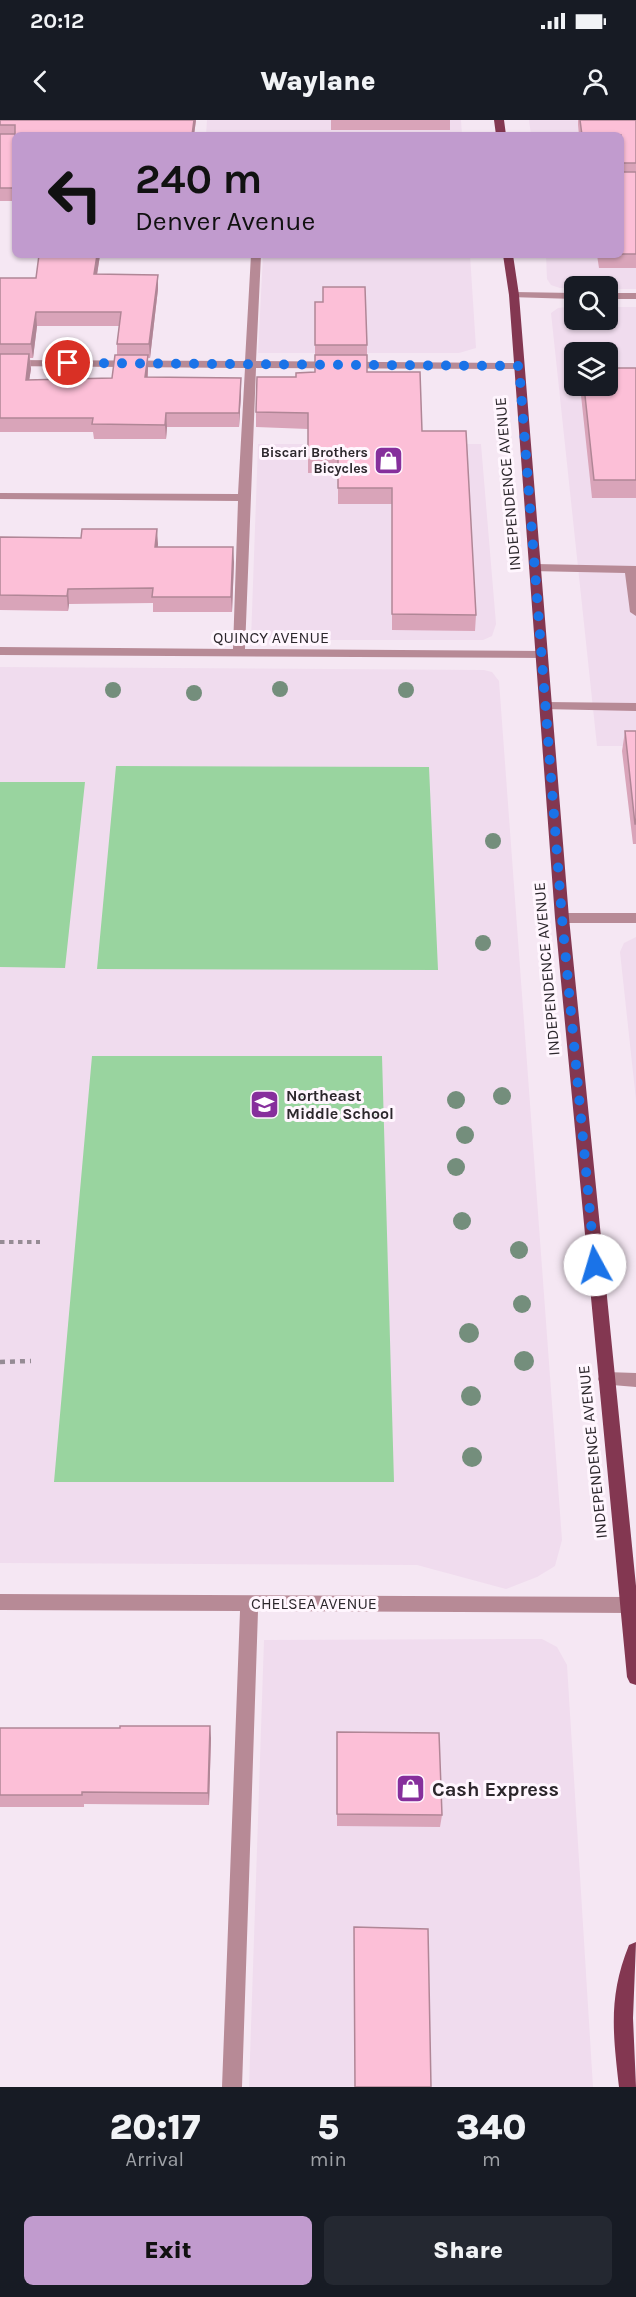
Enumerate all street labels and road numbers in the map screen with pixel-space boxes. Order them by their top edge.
street label: INDEPENDENCE AVENUE [490,396,525,571]
street label: QUINCY AVENUE [213,628,329,647]
street label: INDEPENDENCE AVENUE [529,881,564,1056]
street label: INDEPENDENCE AVENUE [574,1364,611,1539]
street label: CHELSEA AVENUE [251,1594,377,1613]

